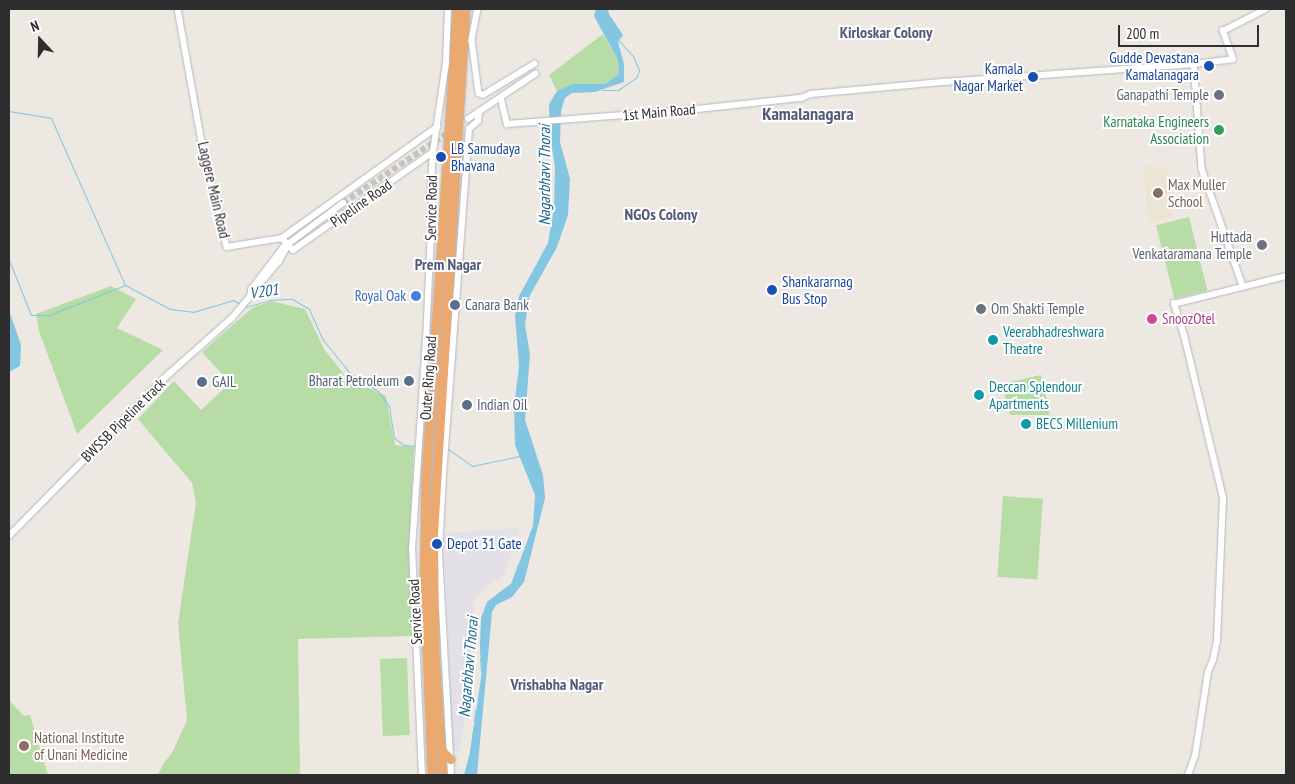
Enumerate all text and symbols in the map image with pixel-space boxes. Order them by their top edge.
north arrow [15,15,65,65]
scale bar [1120,15,1261,47]
text: N [28,16,41,36]
district label: Kirloskar Colony [840,22,932,42]
text: 200 m [1126,24,1159,43]
place label: Gudde Devastana Kamalanagara [1109,48,1199,83]
place label: Kamala Nagar Market [954,59,1023,94]
marker: Gudde Devastana Kamalanagara [1203,60,1215,72]
marker: Kamala Nagar Market [1027,71,1039,83]
place label: Ganapathi Temple [1116,86,1209,104]
marker: Ganapathi Temple [1213,89,1225,101]
street label: 1st Main Road [622,100,696,124]
district label: Kamalanagara [762,103,854,125]
place label: Karnataka Engineers Association [1103,112,1209,147]
water label: Nagarbhavi Thorai [534,124,554,226]
marker: Karnataka Engineers Association [1213,124,1225,136]
place label: LB Samudaya Bhavana [451,139,520,174]
street label: Laggere Main Road [194,140,234,240]
marker: LB Samudaya Bhavana [435,151,447,163]
street label: Pipeline Road [327,175,395,231]
street label: Service Road [421,175,441,241]
place label: Max Muller School [1168,175,1226,210]
marker: Max Muller School [1152,187,1164,199]
district label: NGOs Colony [625,204,697,224]
place label: Huttada Venkataramana Temple [1132,227,1252,262]
marker: Huttada Venkataramana Temple [1256,239,1268,251]
district label: Prem Nagar [415,254,481,274]
place label: Shankararnag Bus Stop [782,272,853,307]
water label: V201 [248,279,280,303]
marker: Shankararnag Bus Stop [766,284,778,296]
place label: Royal Oak [355,287,406,305]
marker: Royal Oak [410,290,422,302]
place label: Canara Bank [465,296,529,314]
marker: Canara Bank [449,299,461,311]
place label: Om Shakti Temple [991,300,1085,318]
marker: Om Shakti Temple [975,303,987,315]
place label: SnoozOtel [1162,310,1215,328]
marker: SnoozOtel [1146,313,1158,325]
place label: Veerabhadreshwara Theatre [1003,322,1104,357]
marker: Veerabhadreshwara Theatre [987,334,999,346]
street label: Outer Ring Road [416,335,440,421]
place label: Bharat Petroleum [309,372,399,390]
place label: GAIL [212,373,236,391]
street label: BWSSB Pipeline track [77,374,169,466]
marker: Bharat Petroleum [403,375,415,387]
marker: GAIL [196,376,208,388]
place label: Deccan Splendour Apartments [989,377,1082,412]
marker: Deccan Splendour Apartments [973,389,985,401]
place label: Indian Oil [477,396,528,414]
marker: Indian Oil [461,399,473,411]
place label: BECS Millenium [1036,415,1118,433]
marker: BECS Millenium [1020,418,1032,430]
place label: Depot 31 Gate [447,535,522,553]
marker: Depot 31 Gate [431,538,443,550]
street label: Service Road [404,579,426,645]
water label: Nagarbhavi Thorai [454,616,482,718]
district label: Vrishabha Nagar [511,674,603,694]
place label: National Institute of Unani Medicine [34,728,128,763]
marker: National Institute of Unani Medicine [18,740,30,752]

